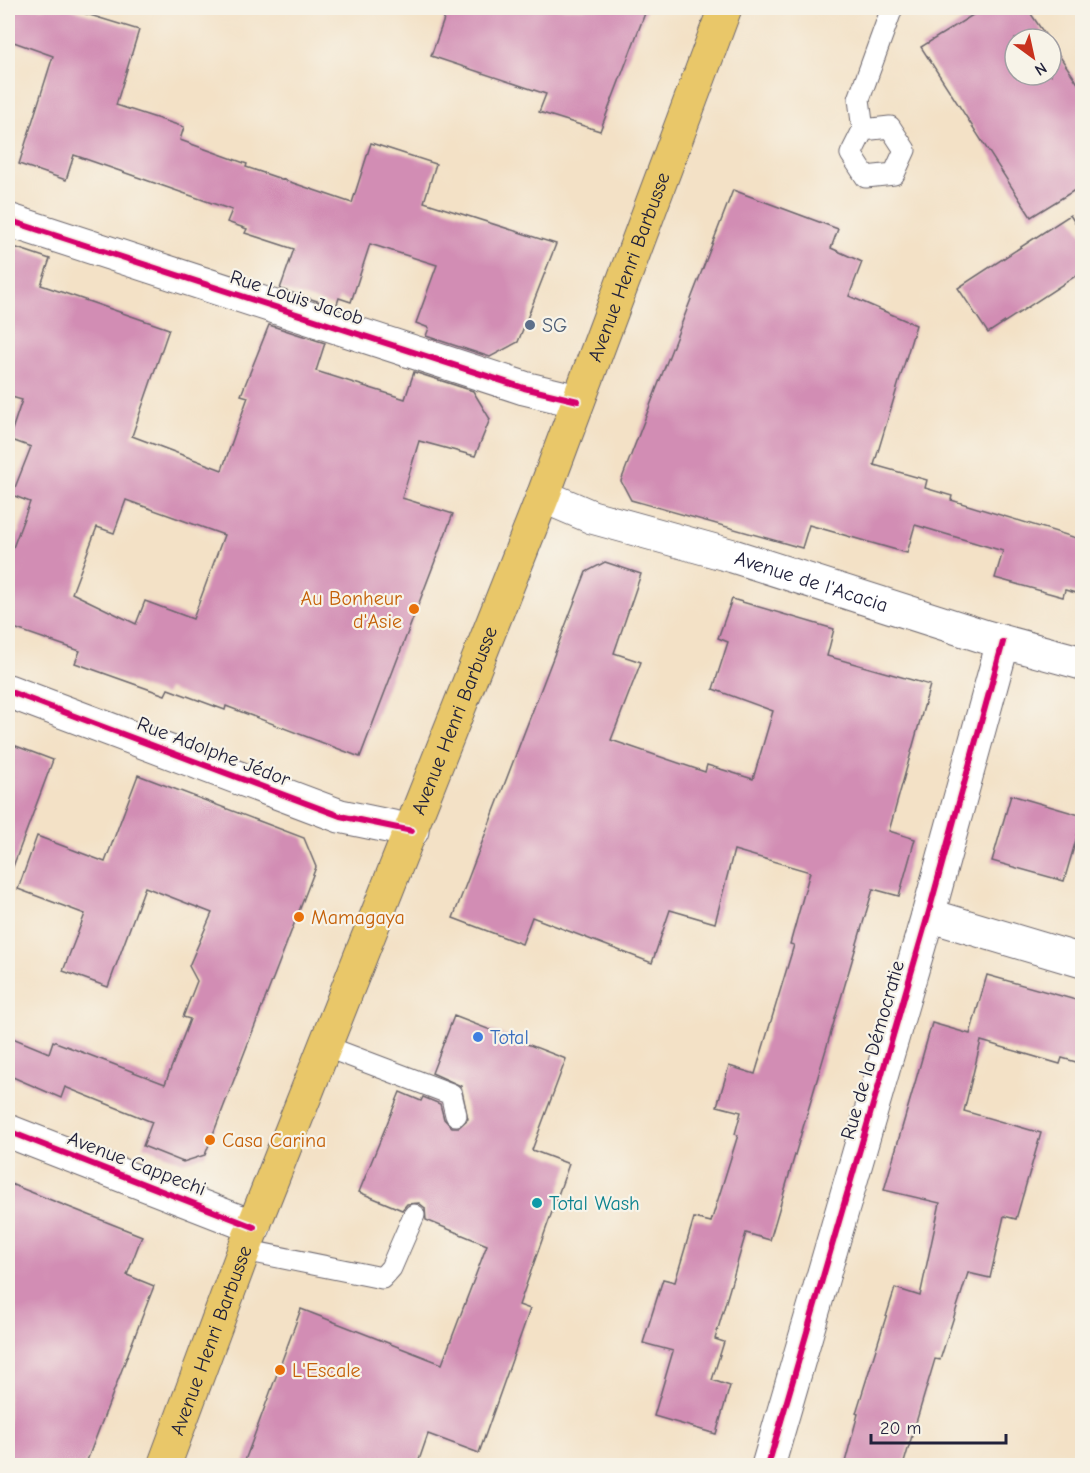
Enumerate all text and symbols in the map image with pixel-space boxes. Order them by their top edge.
north arrow [1003,27,1063,87]
text: N [1031,58,1050,79]
street label: Avenue Henri Barbusse [583,169,675,365]
street label: Rue Louis Jacob [227,265,367,330]
place label: SG [542,314,567,337]
marker: SG [523,318,537,332]
street label: Avenue de l'Acacia [732,546,891,617]
place label: Au Bonheur d'Asie [301,587,402,633]
marker: Au Bonheur d'Asie [407,602,421,616]
street label: Avenue Henri Barbusse [407,623,502,818]
street label: Rue Adolphe Jédor [134,712,294,791]
place label: Mamagaya [311,906,405,929]
marker: Mamagaya [292,910,306,924]
street label: Rue de la Démocratie [836,958,909,1142]
place label: Total [490,1026,529,1049]
marker: Total [471,1030,485,1044]
street label: Avenue Cappechi [64,1127,209,1200]
place label: Casa Carina [222,1129,326,1152]
marker: Casa Carina [203,1133,217,1147]
place label: Total Wash [549,1192,640,1215]
marker: Total Wash [530,1196,544,1210]
street label: Avenue Henri Barbusse [165,1242,257,1439]
place label: L'Escale [292,1359,361,1382]
marker: L'Escale [273,1363,287,1377]
scale bar [871,1407,1006,1445]
text: 20 m [880,1418,921,1439]

